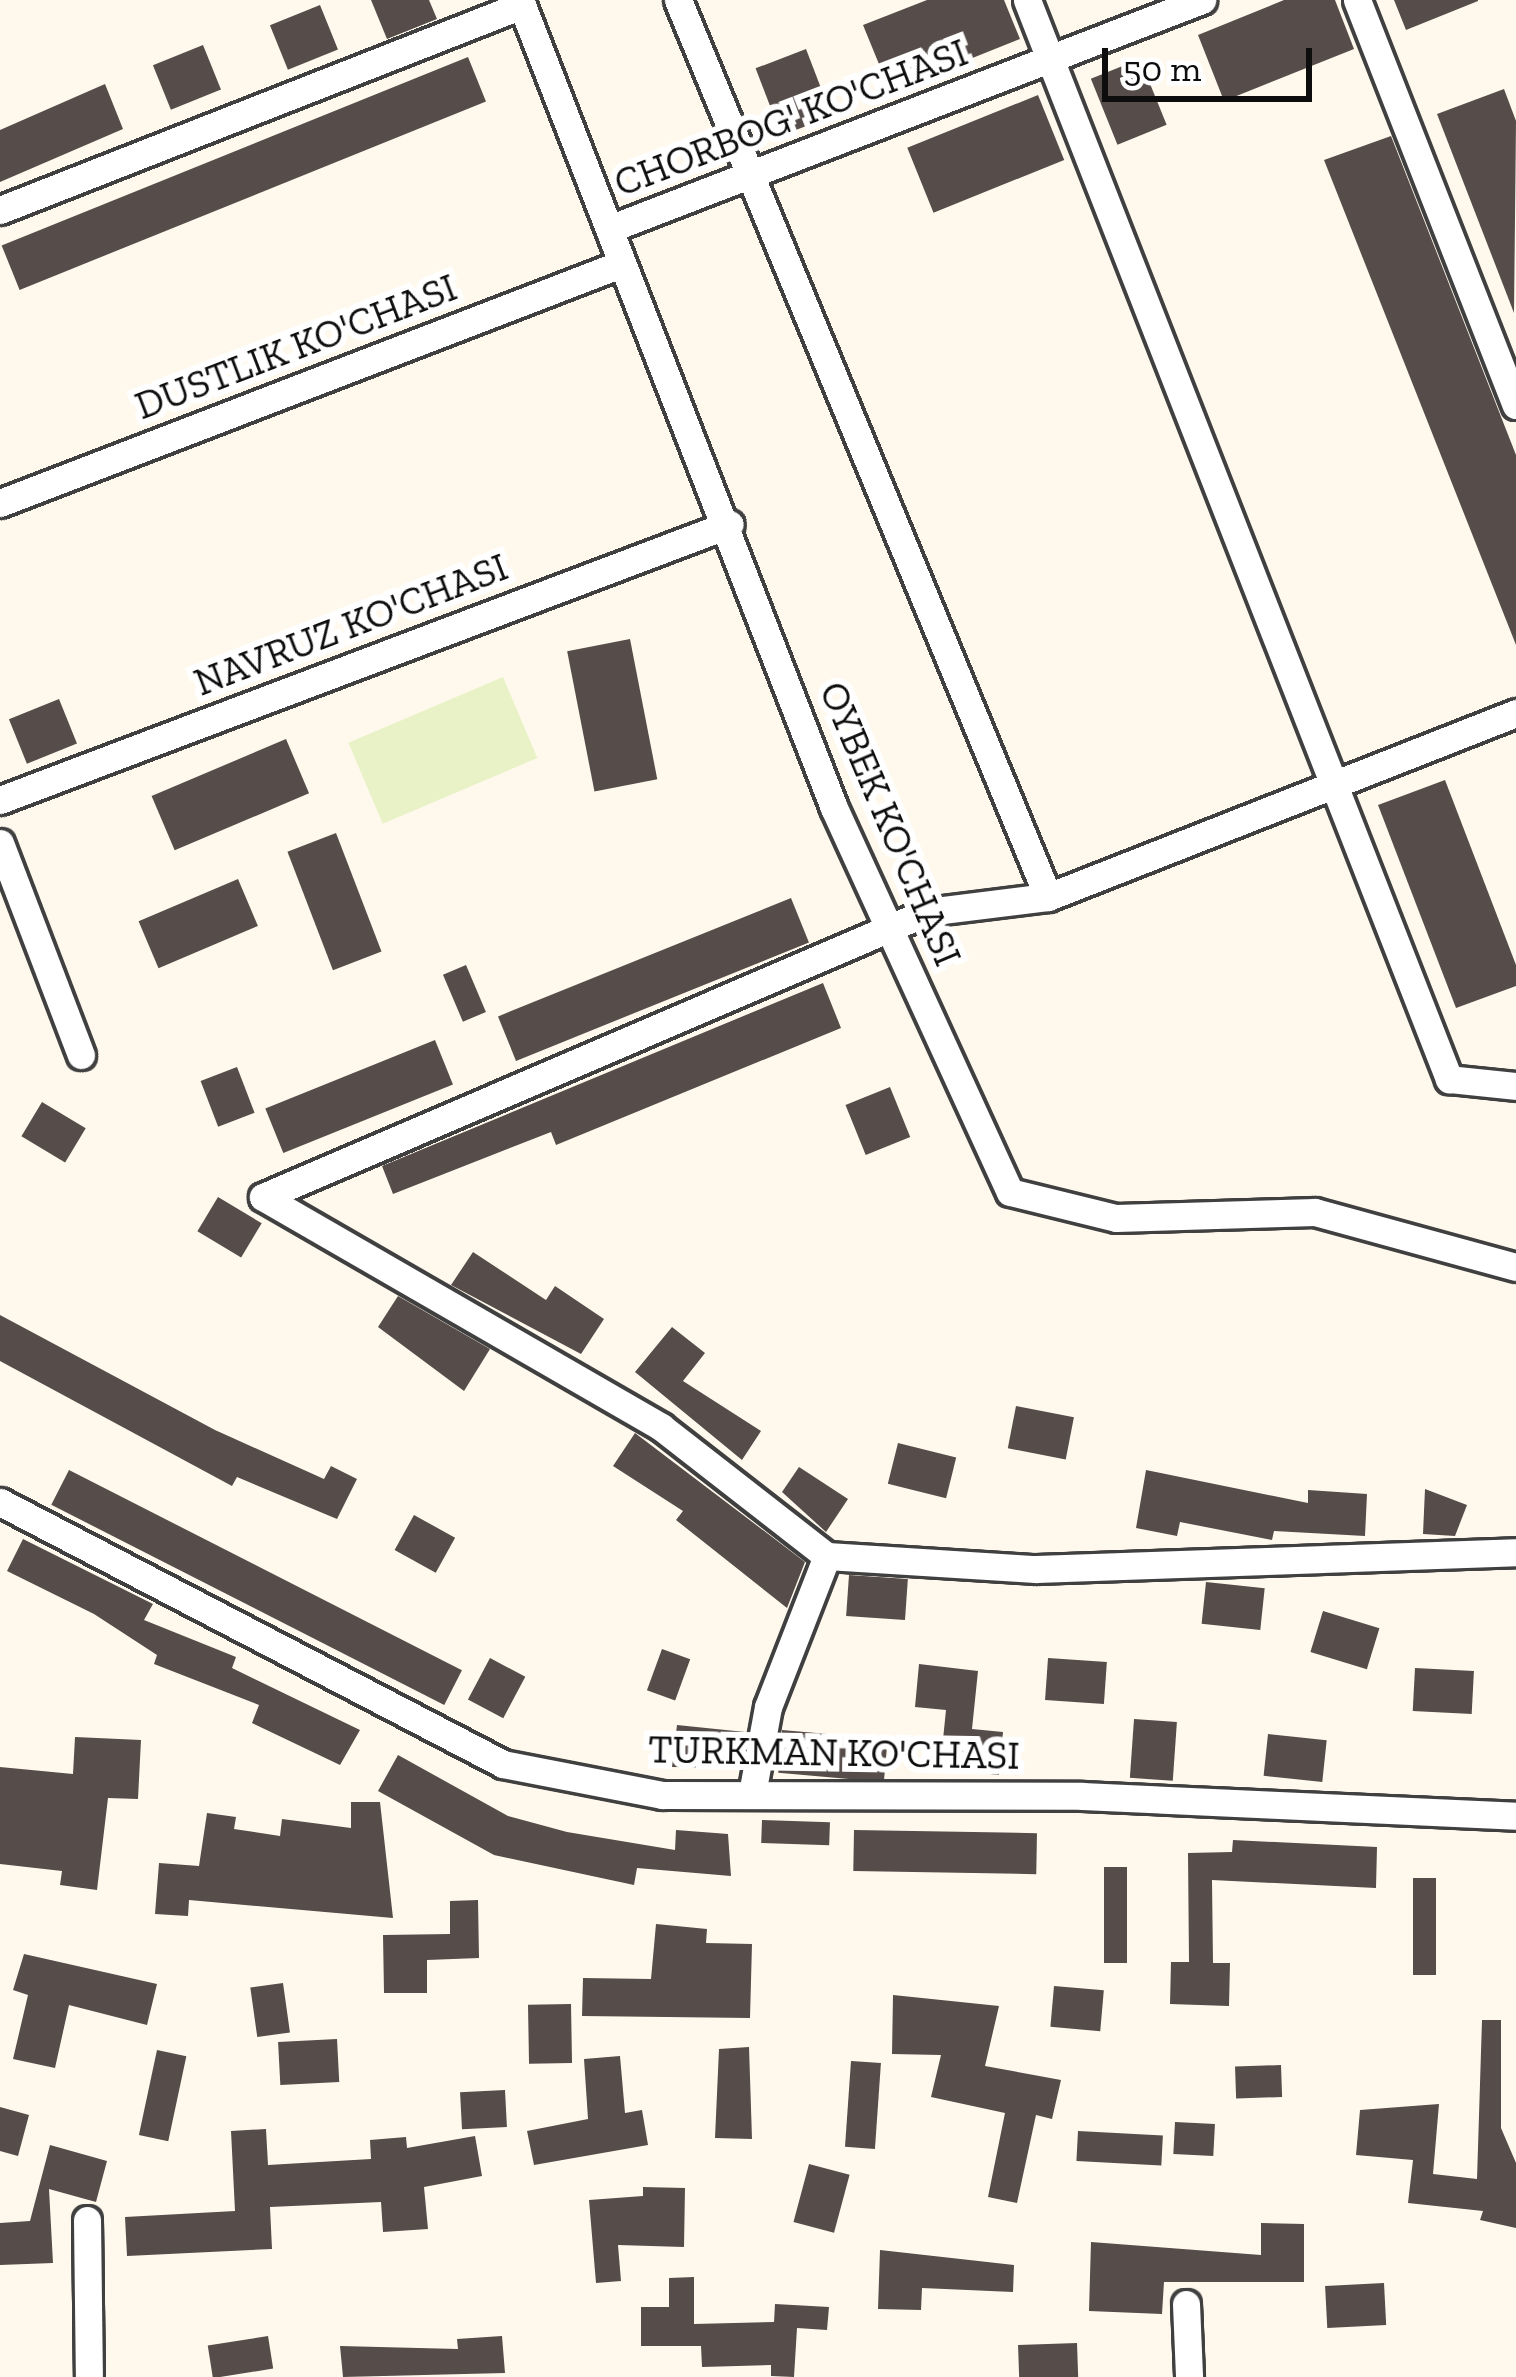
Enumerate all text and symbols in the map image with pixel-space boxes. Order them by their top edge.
scale bar [1108,24,1318,98]
street label: CHORBOG' KO'CHASI [608,29,974,207]
text: 50 m [1123,47,1201,90]
street label: DUSTLIK KO'CHASI [129,264,463,430]
street label: NAVRUZ KO'CHASI [188,544,514,706]
street label: OYBEK KO'CHASI [809,675,971,973]
street label: TURKMAN KO'CHASI [648,1726,1020,1780]

